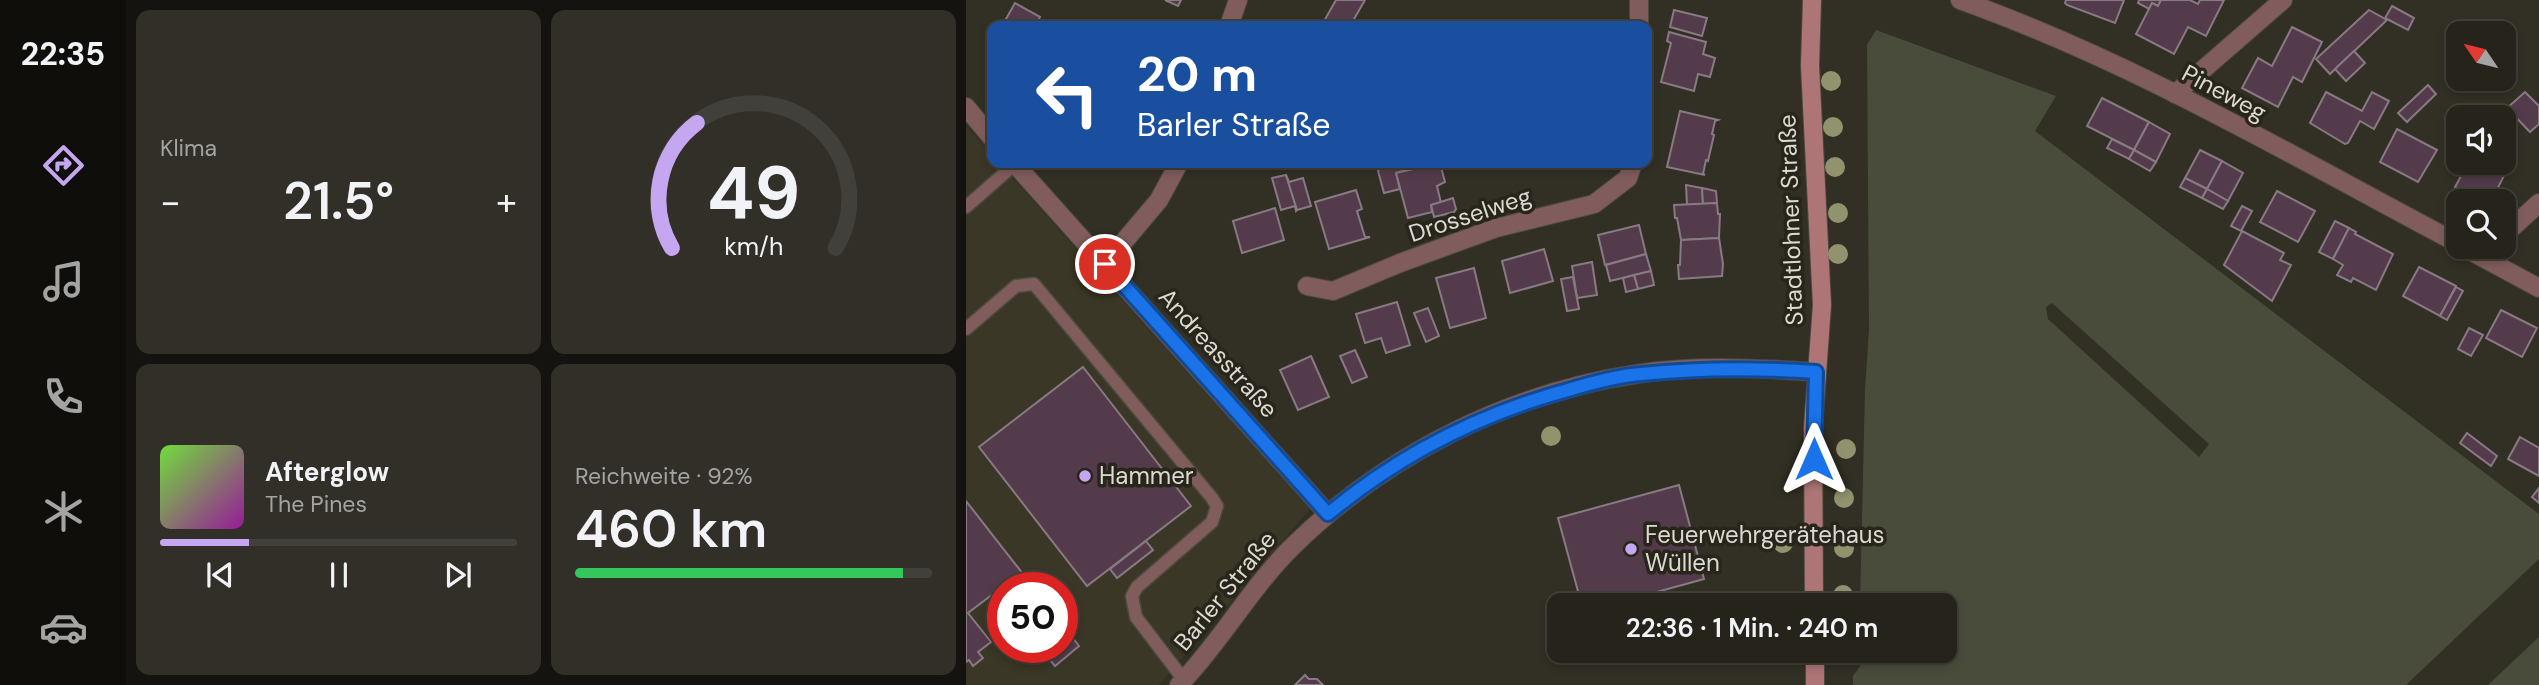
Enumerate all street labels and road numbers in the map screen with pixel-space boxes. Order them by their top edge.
street label: Pineweg [2177,57,2272,128]
street label: Stadtlohner Straße [1771,114,1810,326]
street label: Drosselweg [1405,180,1535,249]
street label: Andreasstraße [1152,281,1285,424]
street label: Barler Straße [1167,525,1282,657]

